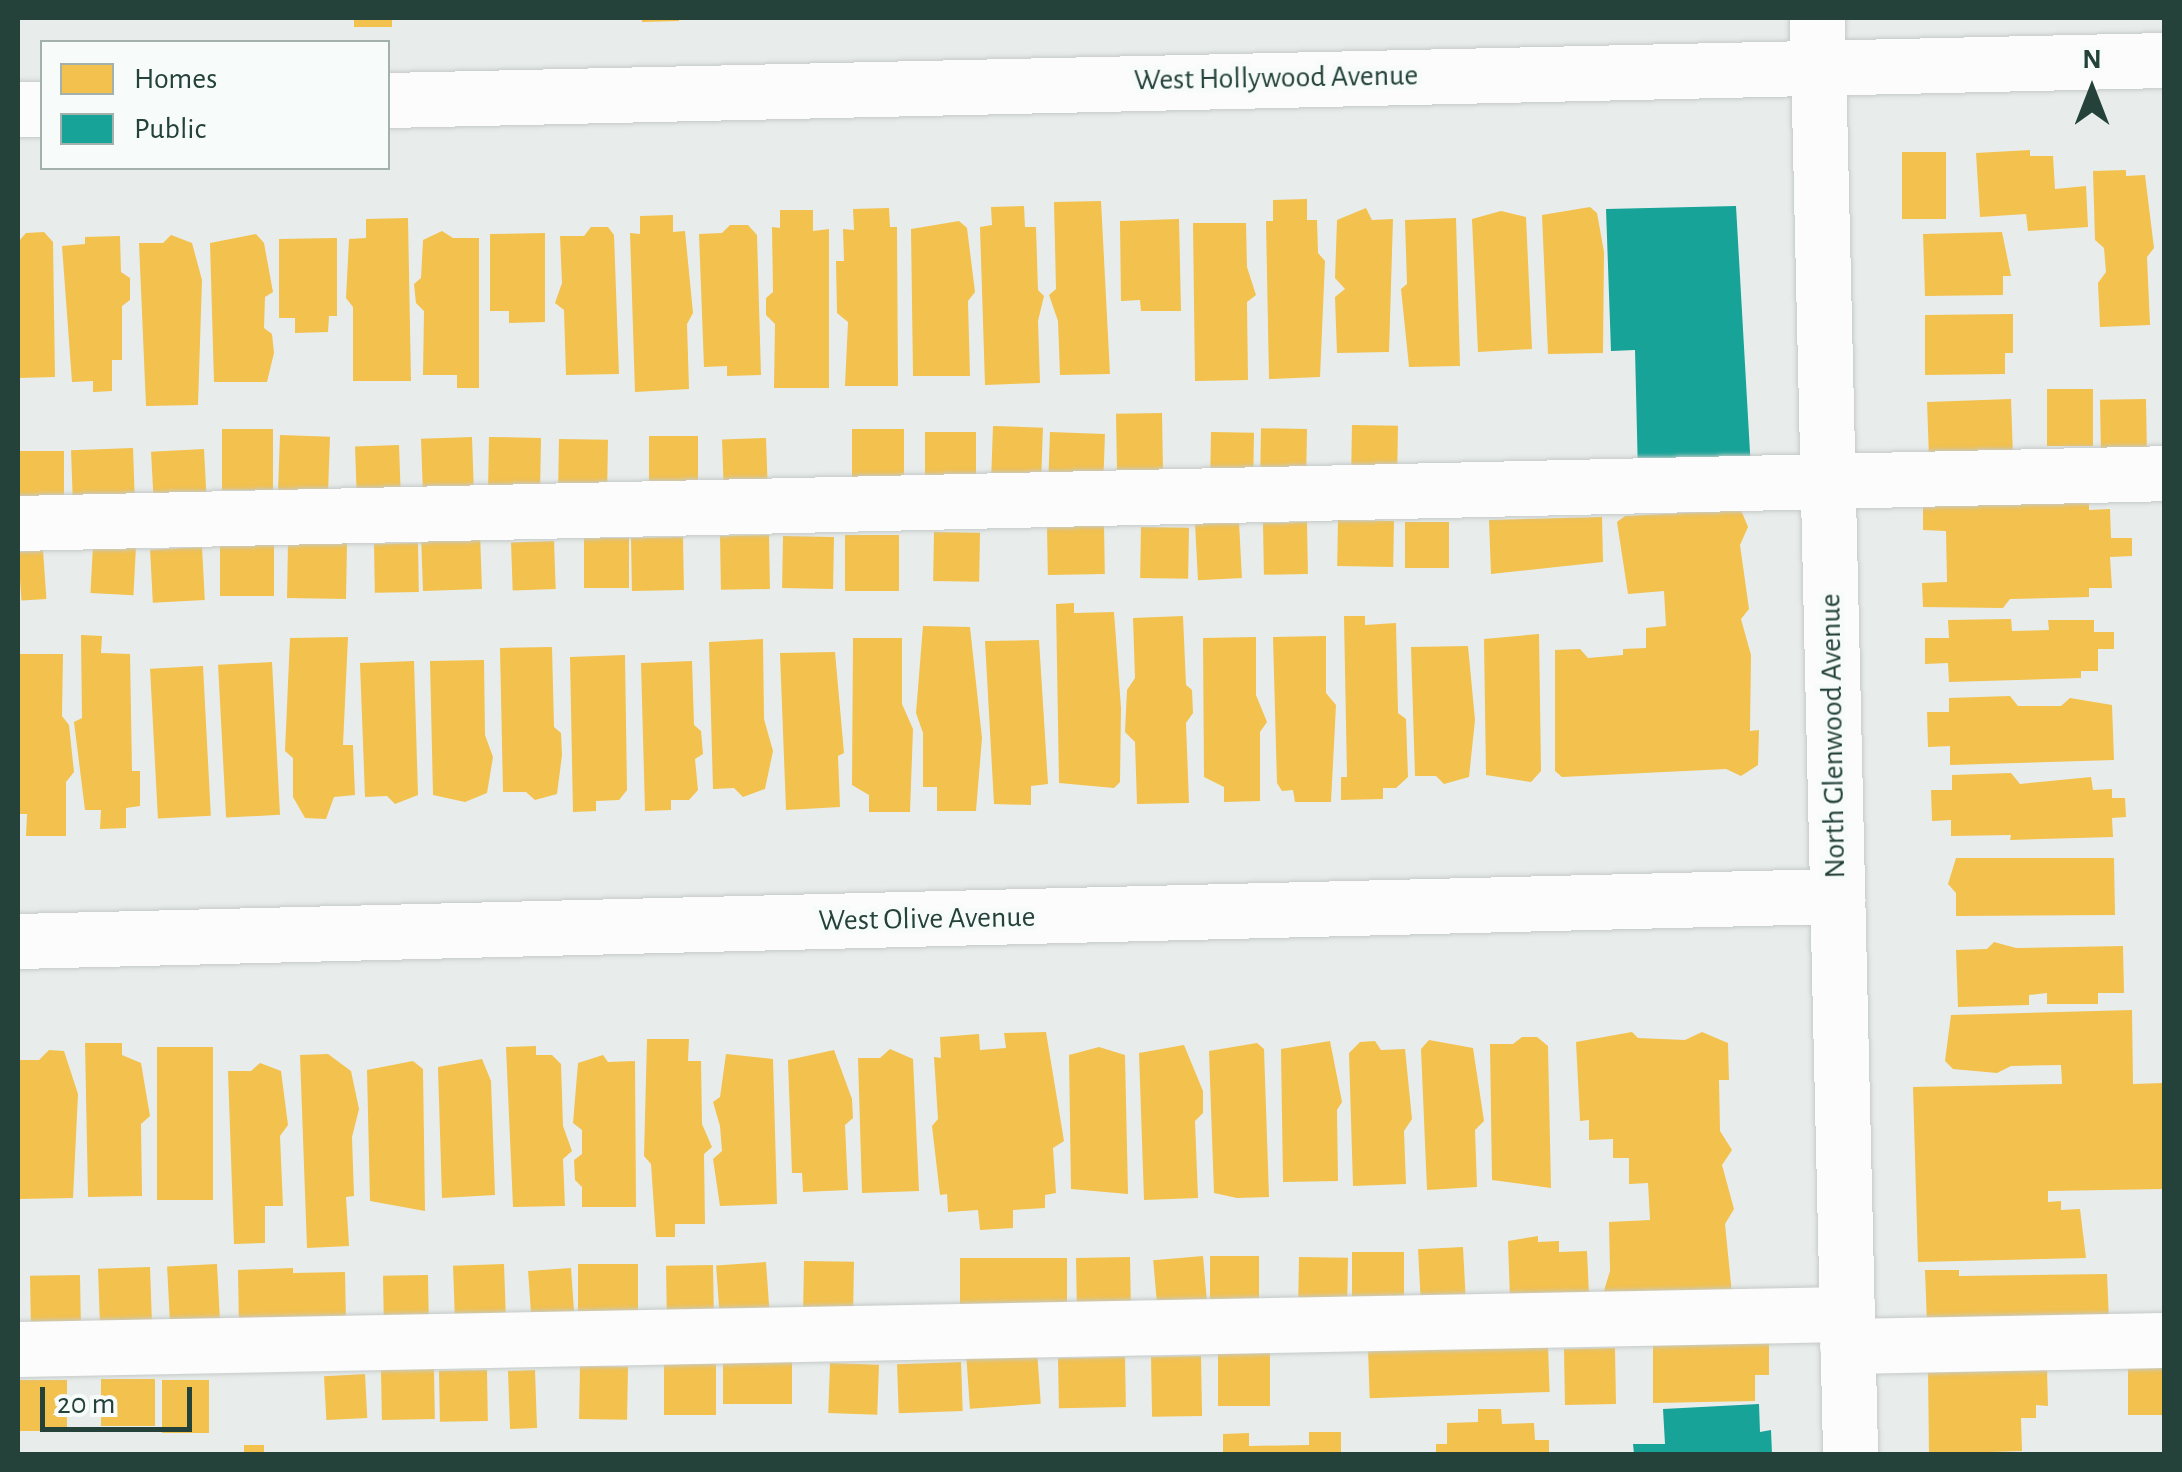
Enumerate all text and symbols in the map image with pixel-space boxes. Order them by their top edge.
legend [40,40,390,170]
north arrow [2042,40,2142,140]
text: N [2082,46,2102,74]
street label: West Hollywood Avenue [1134,58,1418,98]
text: Homes [134,64,217,94]
text: Public [134,114,206,144]
street label: North Glenwood Avenue [1813,593,1853,879]
street label: West Olive Avenue [818,899,1036,939]
scale bar [45,1367,198,1429]
text: 20 m [57,1389,115,1419]

